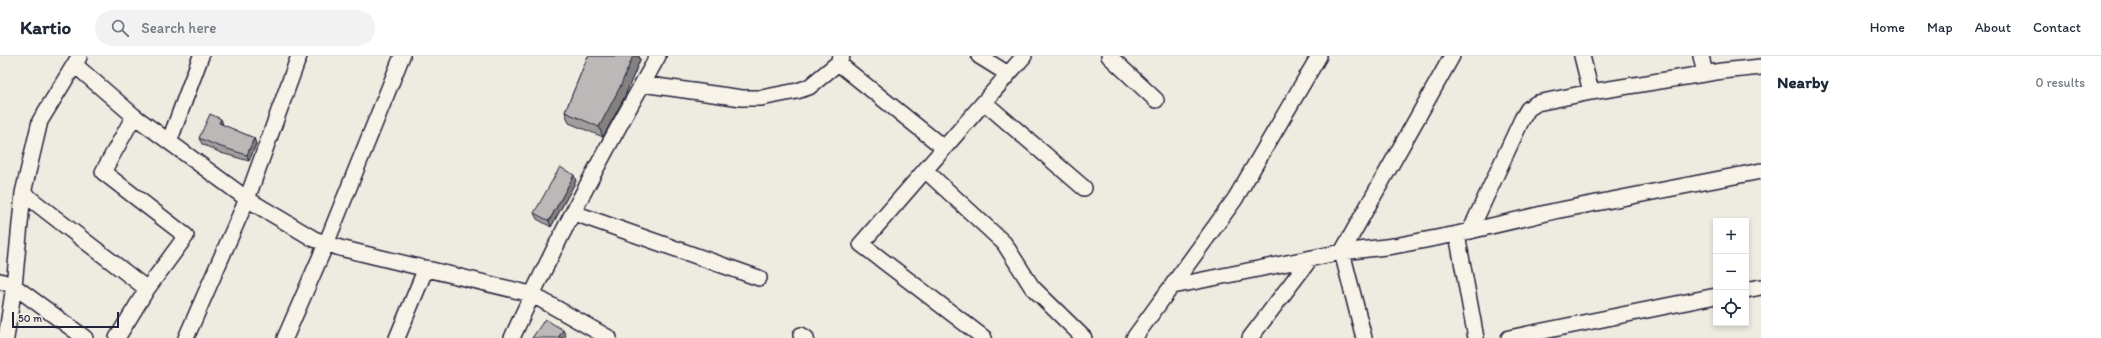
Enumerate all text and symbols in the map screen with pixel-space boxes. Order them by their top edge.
search box [95,10,375,46]
text: Kartio [20,16,71,39]
icon: search [109,17,131,39]
text: Search here [141,19,216,37]
text: Home [1870,19,1905,36]
text: Map [1927,19,1953,36]
text: About [1975,19,2011,36]
text: Contact [2033,19,2081,36]
text: Nearby [1777,72,1829,92]
text: 0 results [2035,75,2085,90]
map controls [1713,218,1749,326]
button: + [1713,218,1749,254]
button: − [1713,254,1749,290]
button: locate [1713,290,1749,326]
scale bar [12,310,119,329]
text: 50 m [18,312,42,325]

